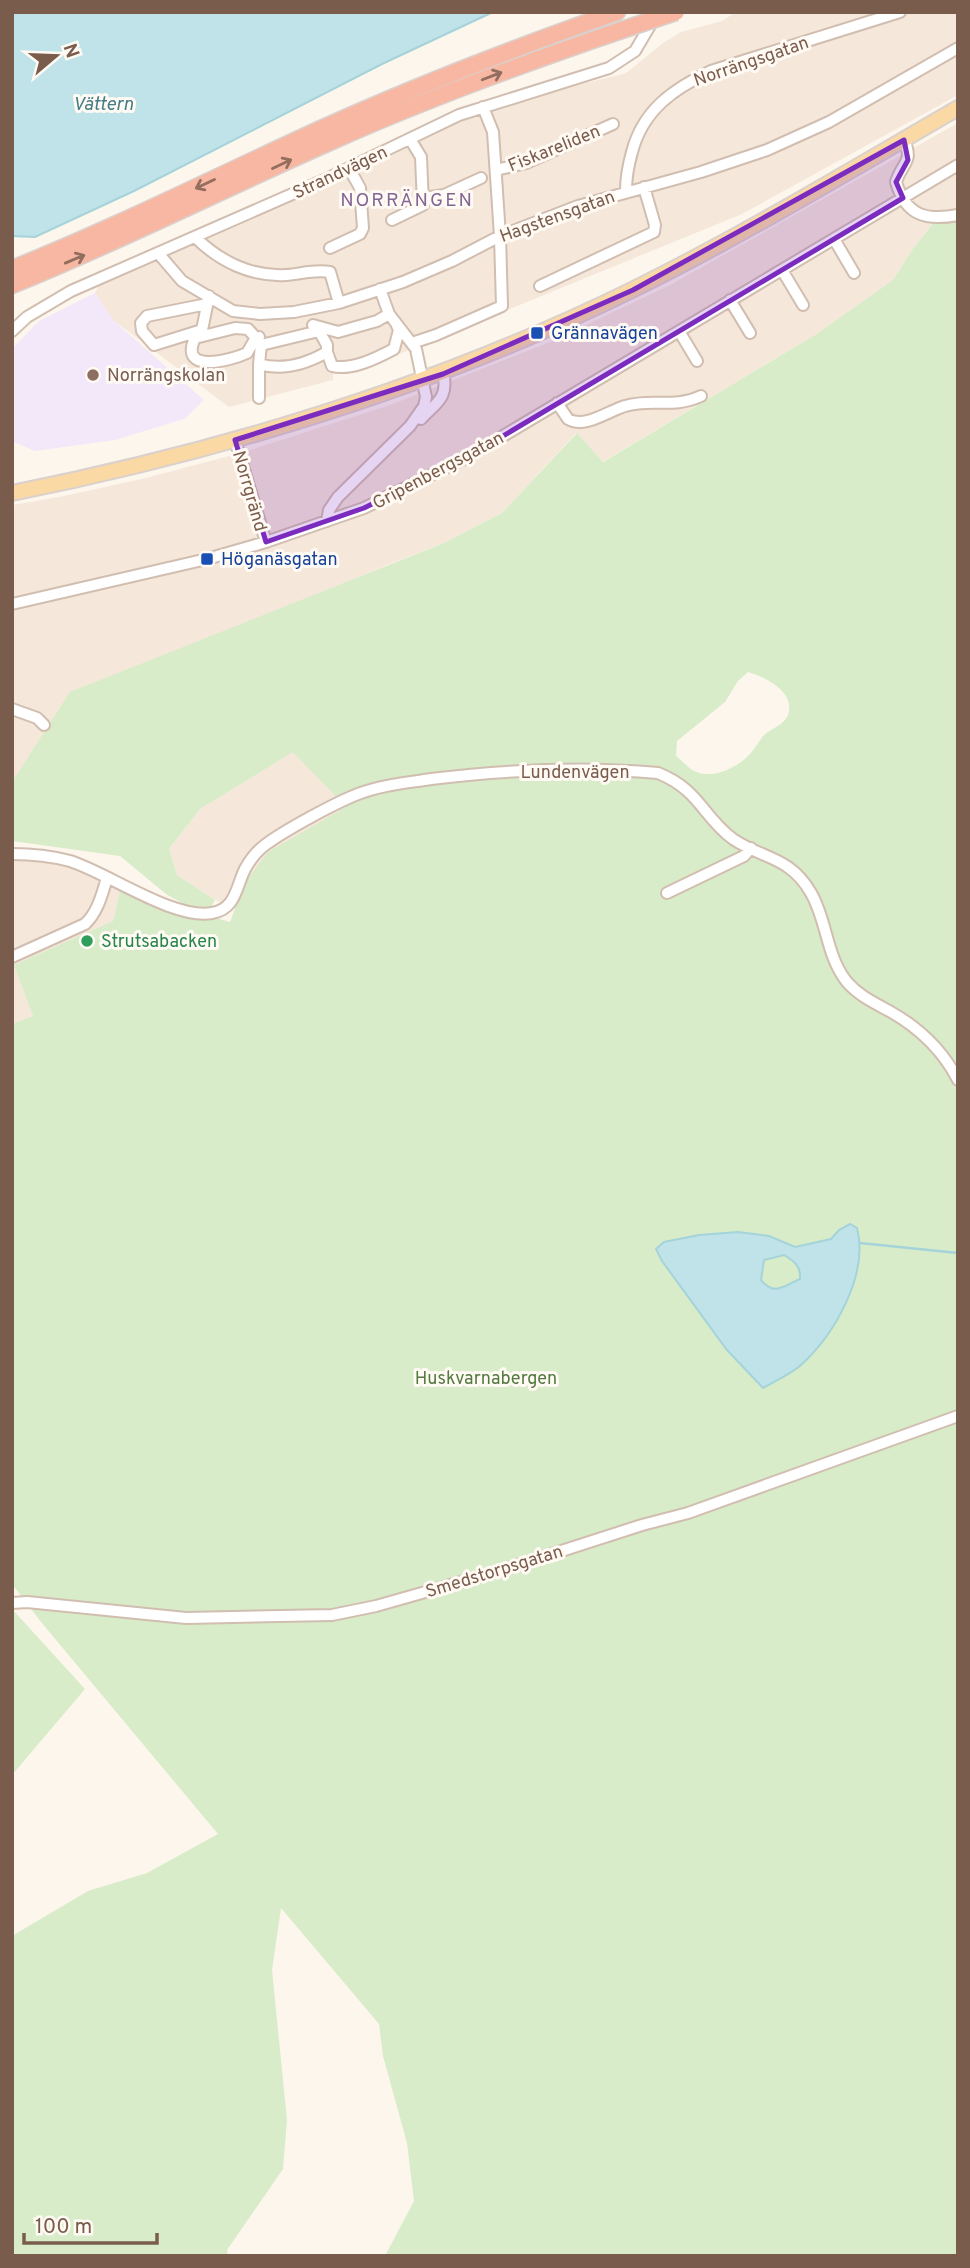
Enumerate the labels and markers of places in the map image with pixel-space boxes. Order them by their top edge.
place label: Grännavägen [551,323,658,346]
marker: Grännavägen [529,325,545,341]
place label: Norrängskolan [107,365,225,388]
marker: Norrängskolan [85,367,101,383]
place label: Höganäsgatan [221,549,338,572]
marker: Höganäsgatan [199,551,215,567]
place label: Strutsabacken [101,931,217,954]
marker: Strutsabacken [79,933,95,949]

